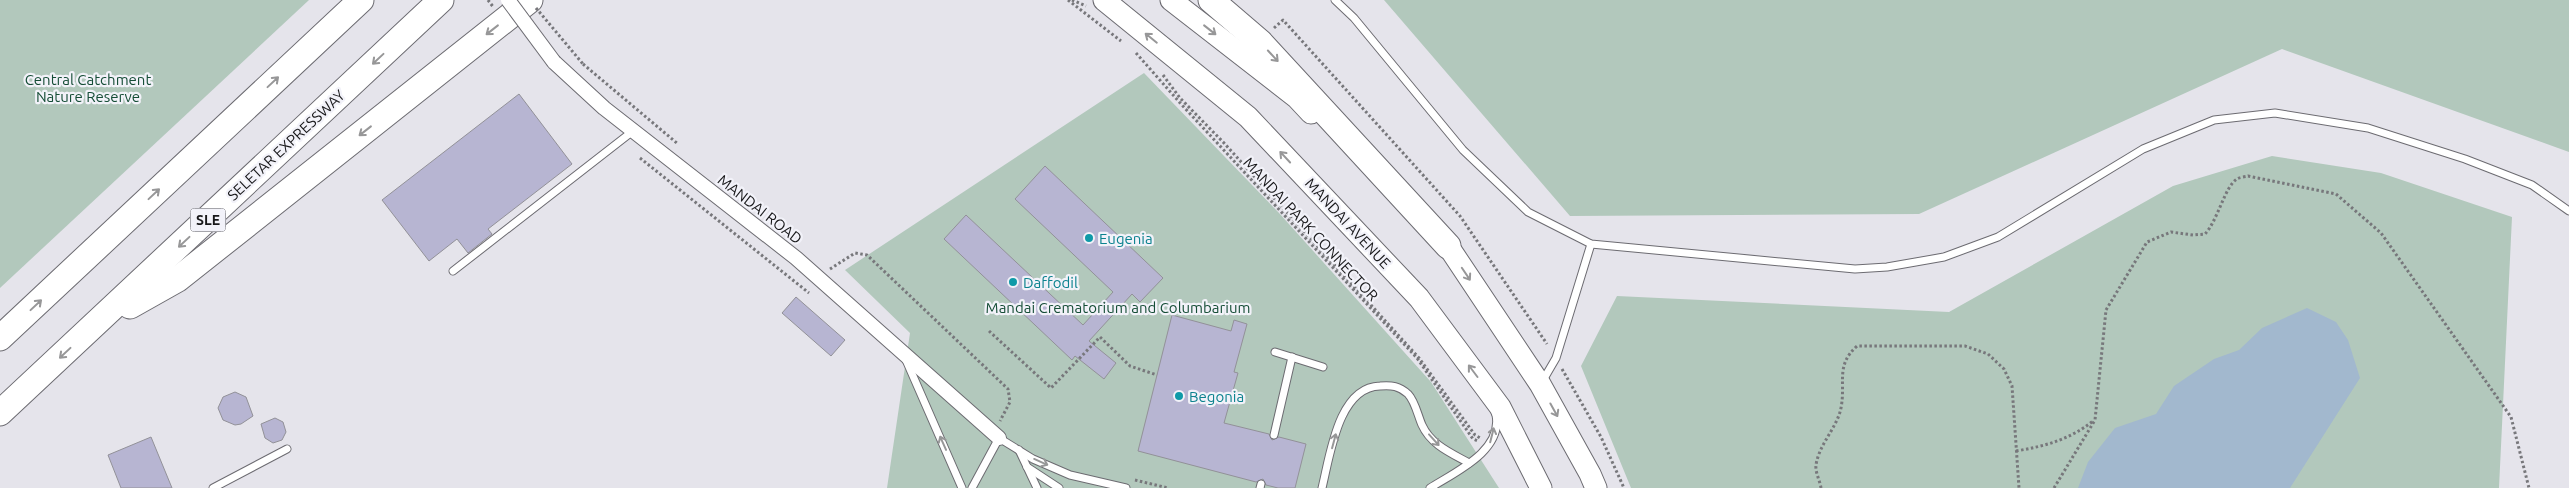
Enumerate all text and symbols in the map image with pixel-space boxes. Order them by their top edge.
one-way arrow [486,25,499,36]
one-way arrow [1203,25,1216,36]
one-way arrow [1144,32,1157,43]
one-way arrow [1267,50,1279,63]
one-way arrow [372,53,385,65]
park label: Central Catchment Nature Reserve [25,71,151,105]
one-way arrow [266,77,279,88]
street label: SELETAR EXPRESSWAY [224,86,348,204]
one-way arrow [358,126,372,136]
one-way arrow [1279,150,1291,163]
street label: MANDAI PARK CONNECTOR [1240,154,1382,304]
street label: MANDAI ROAD [715,171,805,247]
street label: MANDAI AVENUE [1302,174,1394,272]
one-way arrow [148,188,161,200]
road number: SLE [190,208,226,232]
place label: Eugenia [1099,230,1153,247]
marker: Eugenia [1083,232,1095,244]
one-way arrow [177,236,190,248]
one-way arrow [1461,266,1471,280]
place label: Daffodil [1023,274,1078,291]
marker: Daffodil [1007,276,1019,288]
one-way arrow [29,299,42,311]
park label: Mandai Crematorium and Columbarium [986,299,1250,316]
one-way arrow [59,347,72,359]
one-way arrow [1468,364,1478,378]
place label: Begonia [1189,388,1244,405]
marker: Begonia [1173,390,1185,402]
one-way arrow [1550,402,1560,417]
one-way arrow [1488,427,1498,443]
one-way arrow [1330,433,1339,449]
one-way arrow [1428,434,1440,447]
one-way arrow [937,436,947,451]
one-way arrow [1033,458,1048,468]

